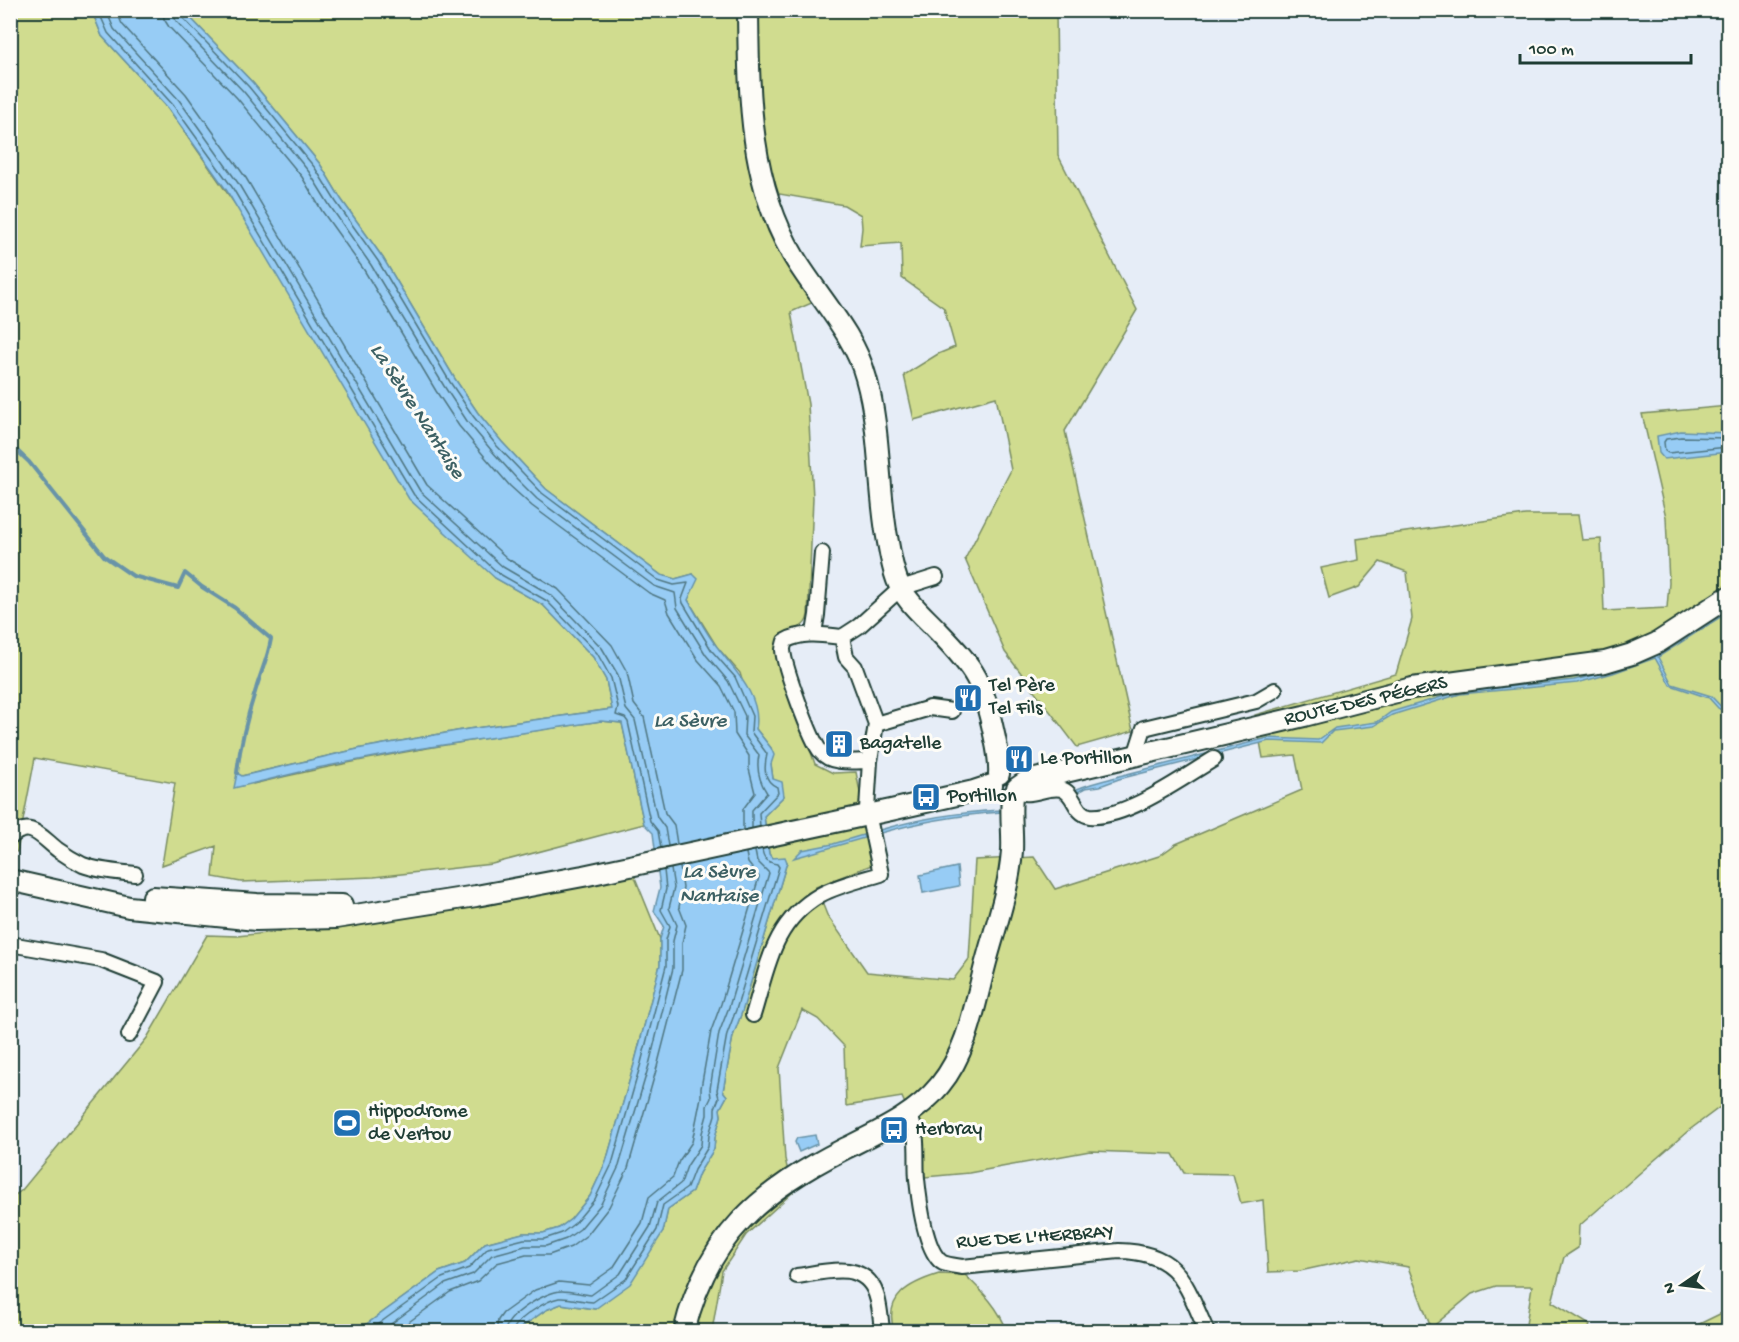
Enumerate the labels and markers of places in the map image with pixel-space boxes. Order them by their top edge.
place label: Tel Père Tel Fils [988,675,1056,721]
restaurant icon: Tel Père Tel Fils [952,682,984,714]
building icon: Bagatelle [823,728,855,760]
place label: Bagatelle [859,733,942,756]
restaurant icon: Le Portillon [1003,743,1035,775]
place label: Le Portillon [1040,748,1133,771]
bus stop icon: Portillon [910,781,942,813]
place label: Portillon [946,786,1017,809]
place label: Hippodrome de Vertou [368,1101,468,1147]
sports icon: Hippodrome de Vertou [331,1107,363,1139]
bus stop icon: Herbray [878,1114,910,1146]
place label: Herbray [915,1119,983,1142]

